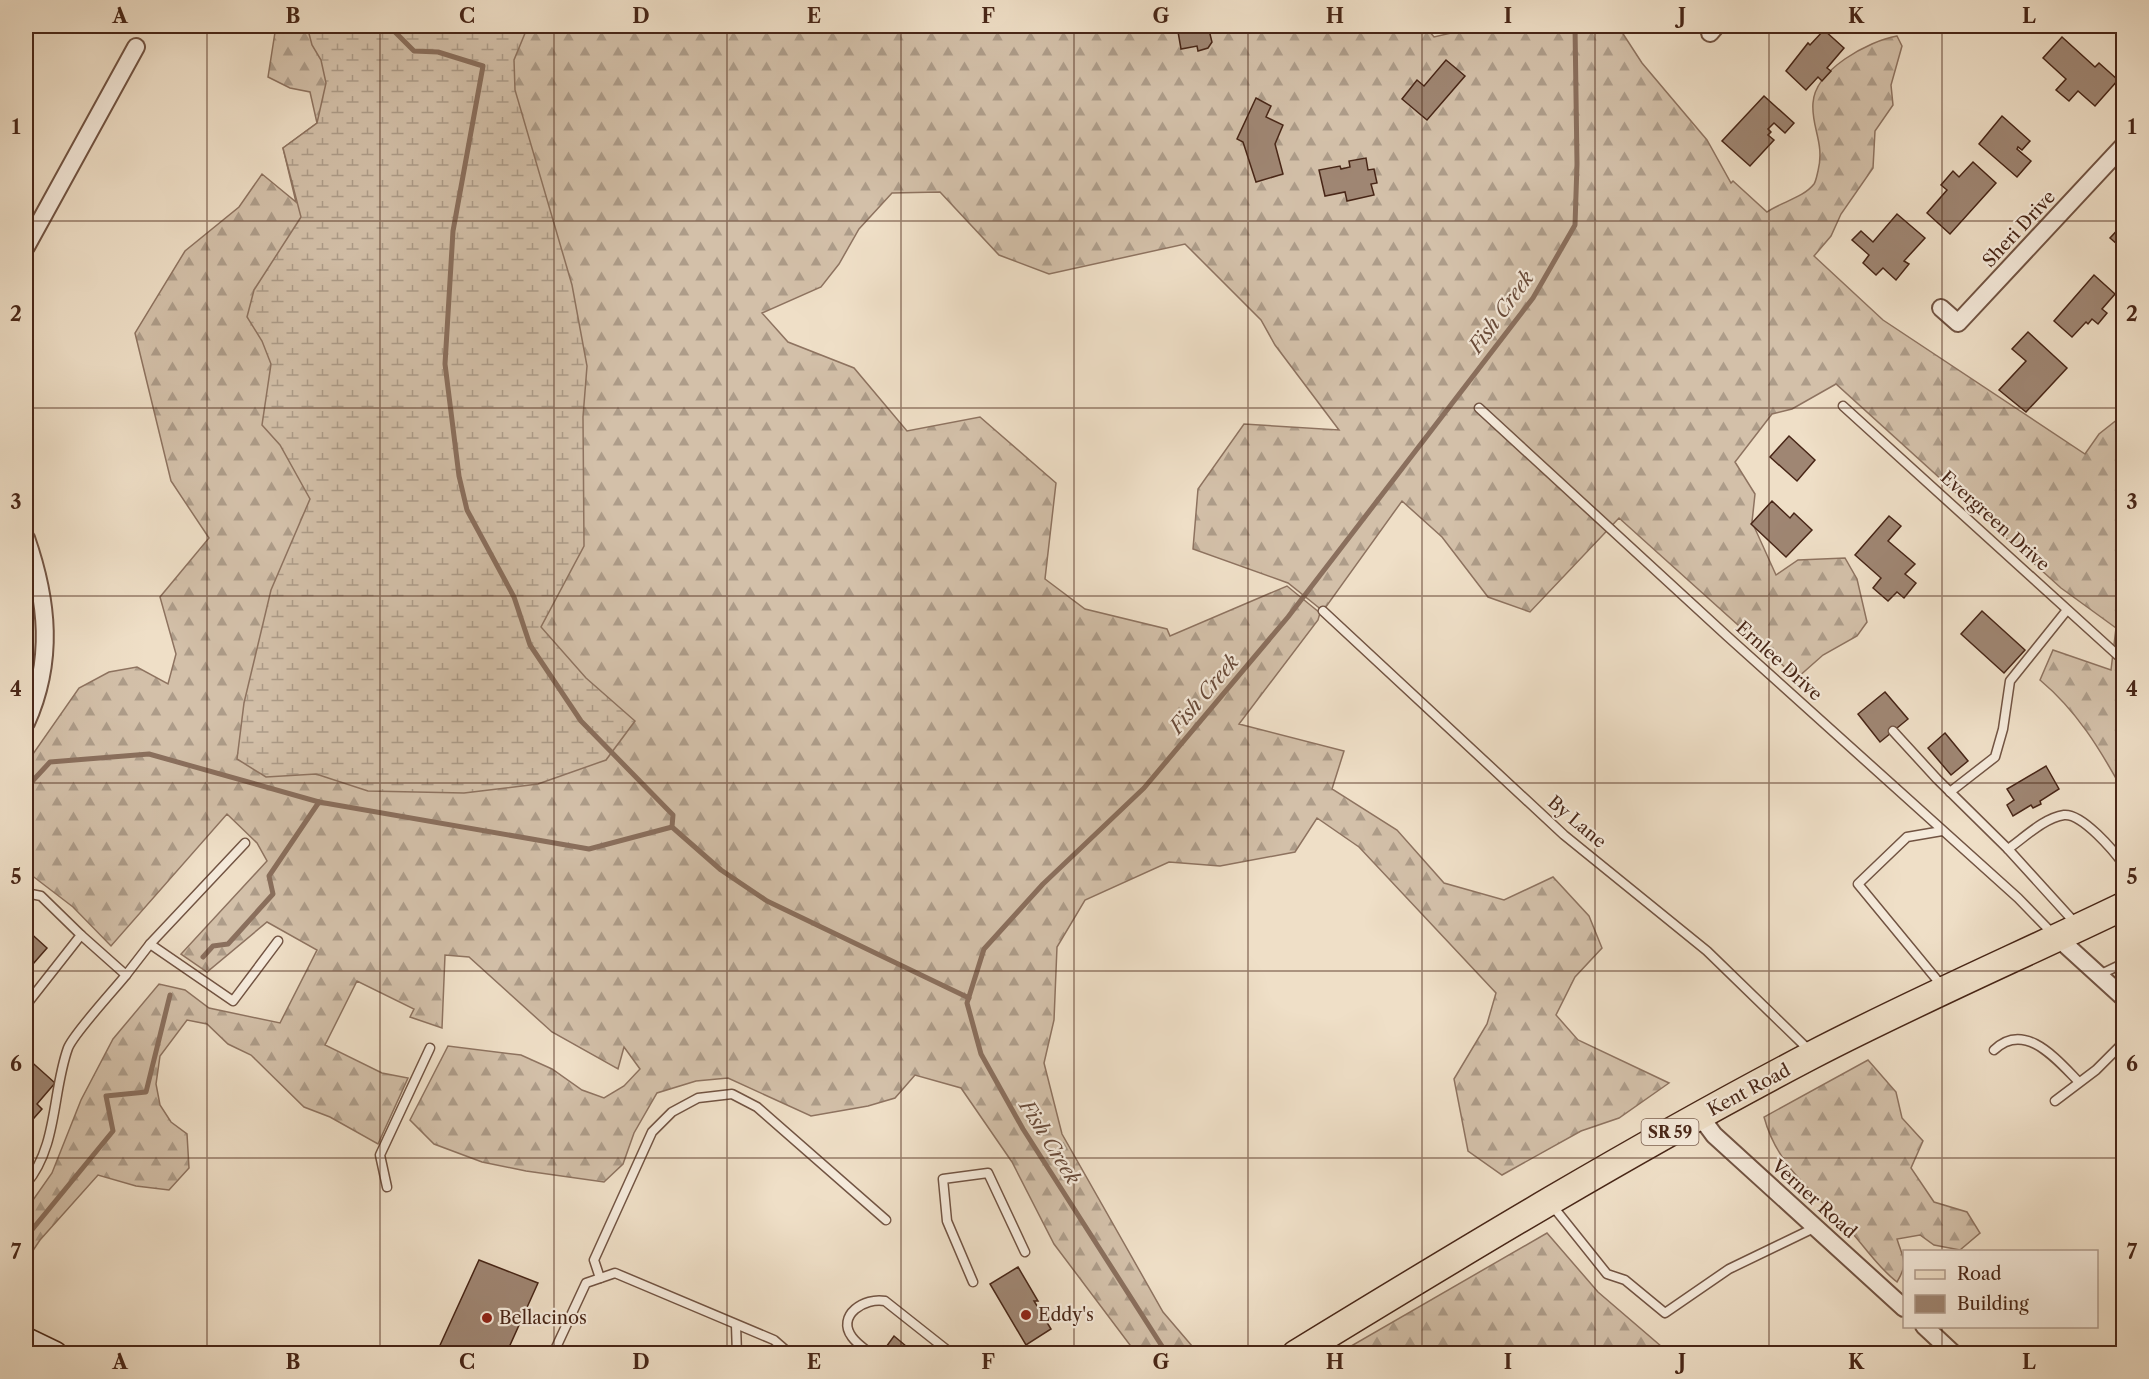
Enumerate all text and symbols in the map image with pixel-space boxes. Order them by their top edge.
text: A [111,4,128,28]
text: B [286,4,301,28]
text: C [459,4,475,28]
text: D [632,4,650,28]
text: E [807,4,821,28]
text: F [981,4,995,28]
text: G [1153,4,1170,28]
text: H [1326,4,1344,28]
text: I [1504,4,1512,28]
text: J [1674,4,1686,28]
text: K [1848,4,1865,28]
text: L [2022,4,2036,28]
text: 1 [12,115,21,139]
text: 1 [2128,115,2137,139]
street label: Sheri Drive [1978,186,2060,272]
water label: Fish Creek [1462,266,1539,359]
text: 2 [10,302,22,326]
text: 2 [2126,302,2138,326]
street label: Evergreen Drive [1936,466,2054,576]
text: 3 [10,490,22,514]
text: 3 [2126,490,2138,514]
street label: Ernlee Drive [1731,617,1827,705]
water label: Fish Creek [1163,649,1244,740]
text: 4 [10,677,22,701]
text: 4 [2126,677,2138,701]
street label: By Lane [1543,791,1611,853]
text: 5 [10,865,22,889]
text: 5 [2126,865,2138,889]
text: 6 [10,1052,22,1076]
text: 6 [2126,1052,2138,1076]
street label: Kent Road [1704,1059,1794,1121]
water label: Fish Creek [1014,1094,1086,1189]
road number: SR 59 [1642,1119,1698,1145]
street label: Verner Road [1766,1154,1861,1243]
text: 7 [11,1240,22,1264]
text: 7 [2127,1240,2138,1264]
legend [1903,1250,2098,1328]
text: Road [1957,1263,2002,1285]
text: Building [1957,1293,2029,1315]
place label: Eddy's [1038,1304,1094,1326]
place label: Bellacinos [499,1307,587,1329]
marker: Eddy's [1019,1308,1033,1322]
marker: Bellacinos [480,1311,494,1325]
text: A [111,1350,128,1374]
text: B [286,1350,301,1374]
text: C [459,1350,475,1374]
text: D [632,1350,650,1374]
text: E [807,1350,821,1374]
text: F [981,1350,995,1374]
text: G [1153,1350,1170,1374]
text: H [1326,1350,1344,1374]
text: I [1504,1350,1512,1374]
text: J [1674,1350,1686,1374]
text: K [1848,1350,1865,1374]
text: L [2022,1350,2036,1374]

